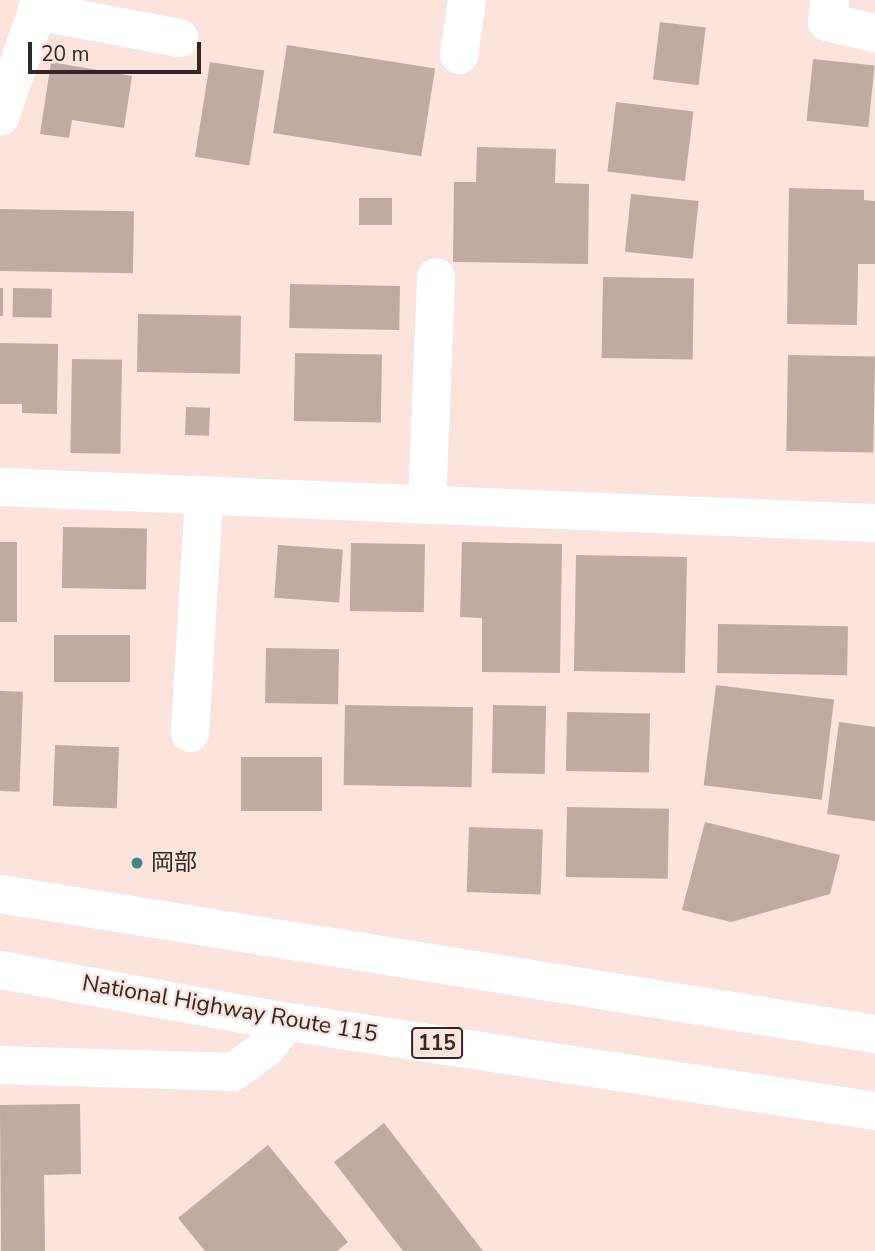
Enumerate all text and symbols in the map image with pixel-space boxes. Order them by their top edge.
scale bar [32,28,205,72]
text: 20 m [41,40,90,68]
place label: 岡部 [151,849,197,877]
marker: 岡部 [129,855,145,871]
street label: National Highway Route 115 [80,969,380,1049]
road number: 115 [411,1026,463,1060]

